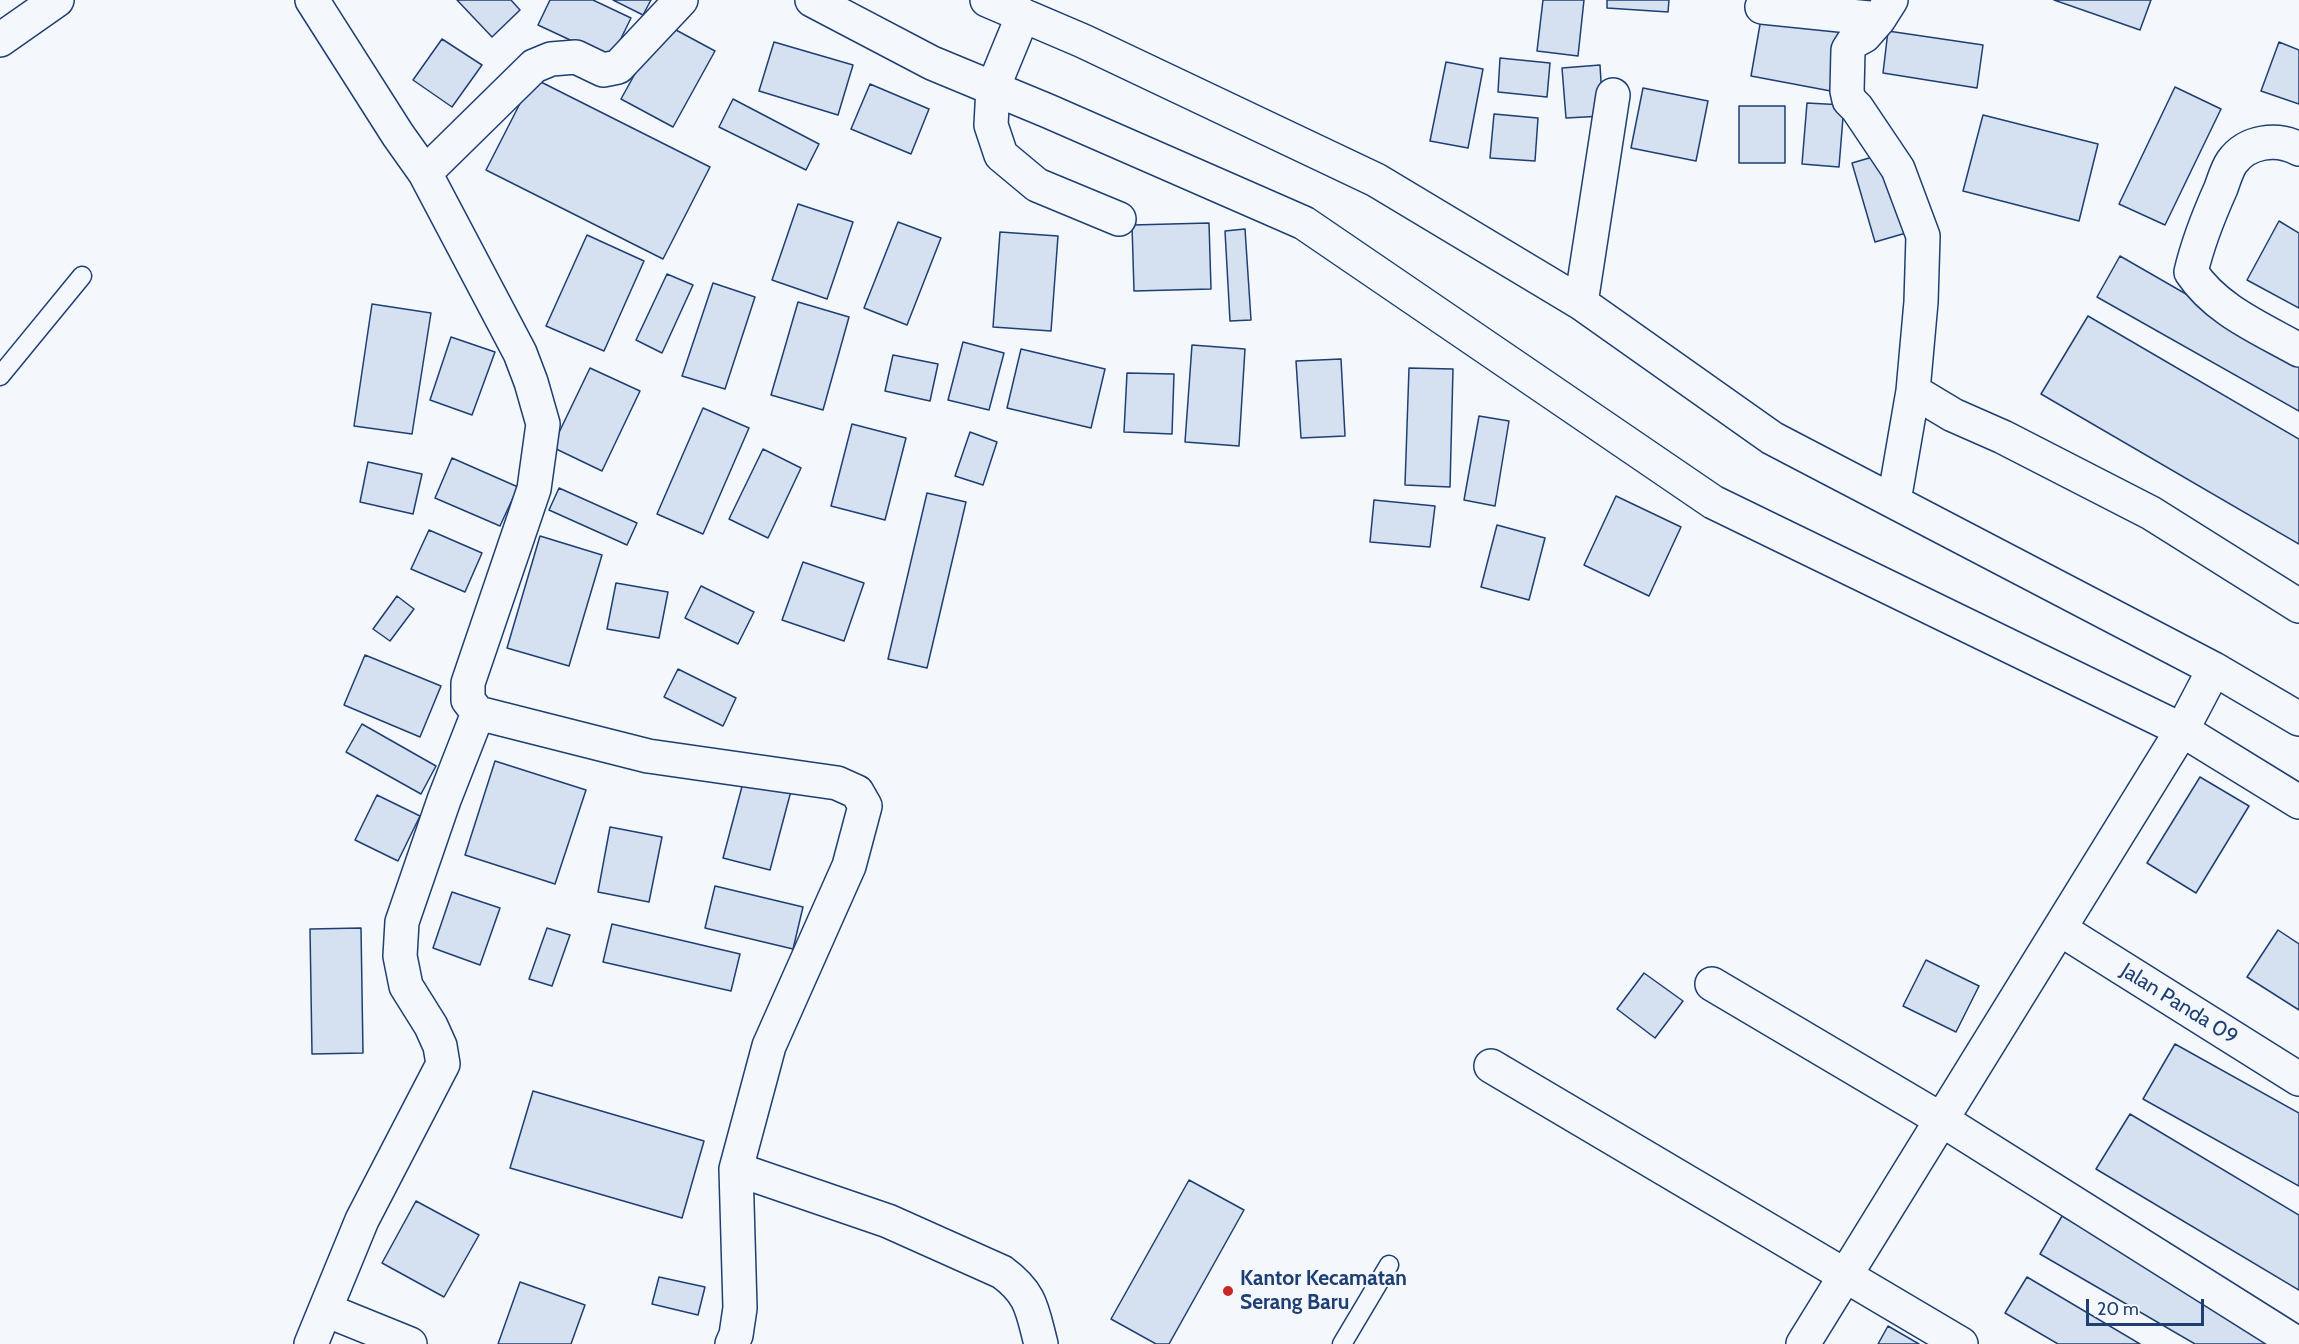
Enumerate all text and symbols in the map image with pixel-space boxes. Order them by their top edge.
street label: Jalan Panda 09 [2116,958,2242,1050]
place label: Kantor Kecamatan Serang Baru [1240,1266,1407,1316]
marker: Kantor Kecamatan Serang Baru [1221,1284,1235,1298]
scale bar [2089,1287,2208,1325]
text: 20 m [2097,1298,2139,1320]

